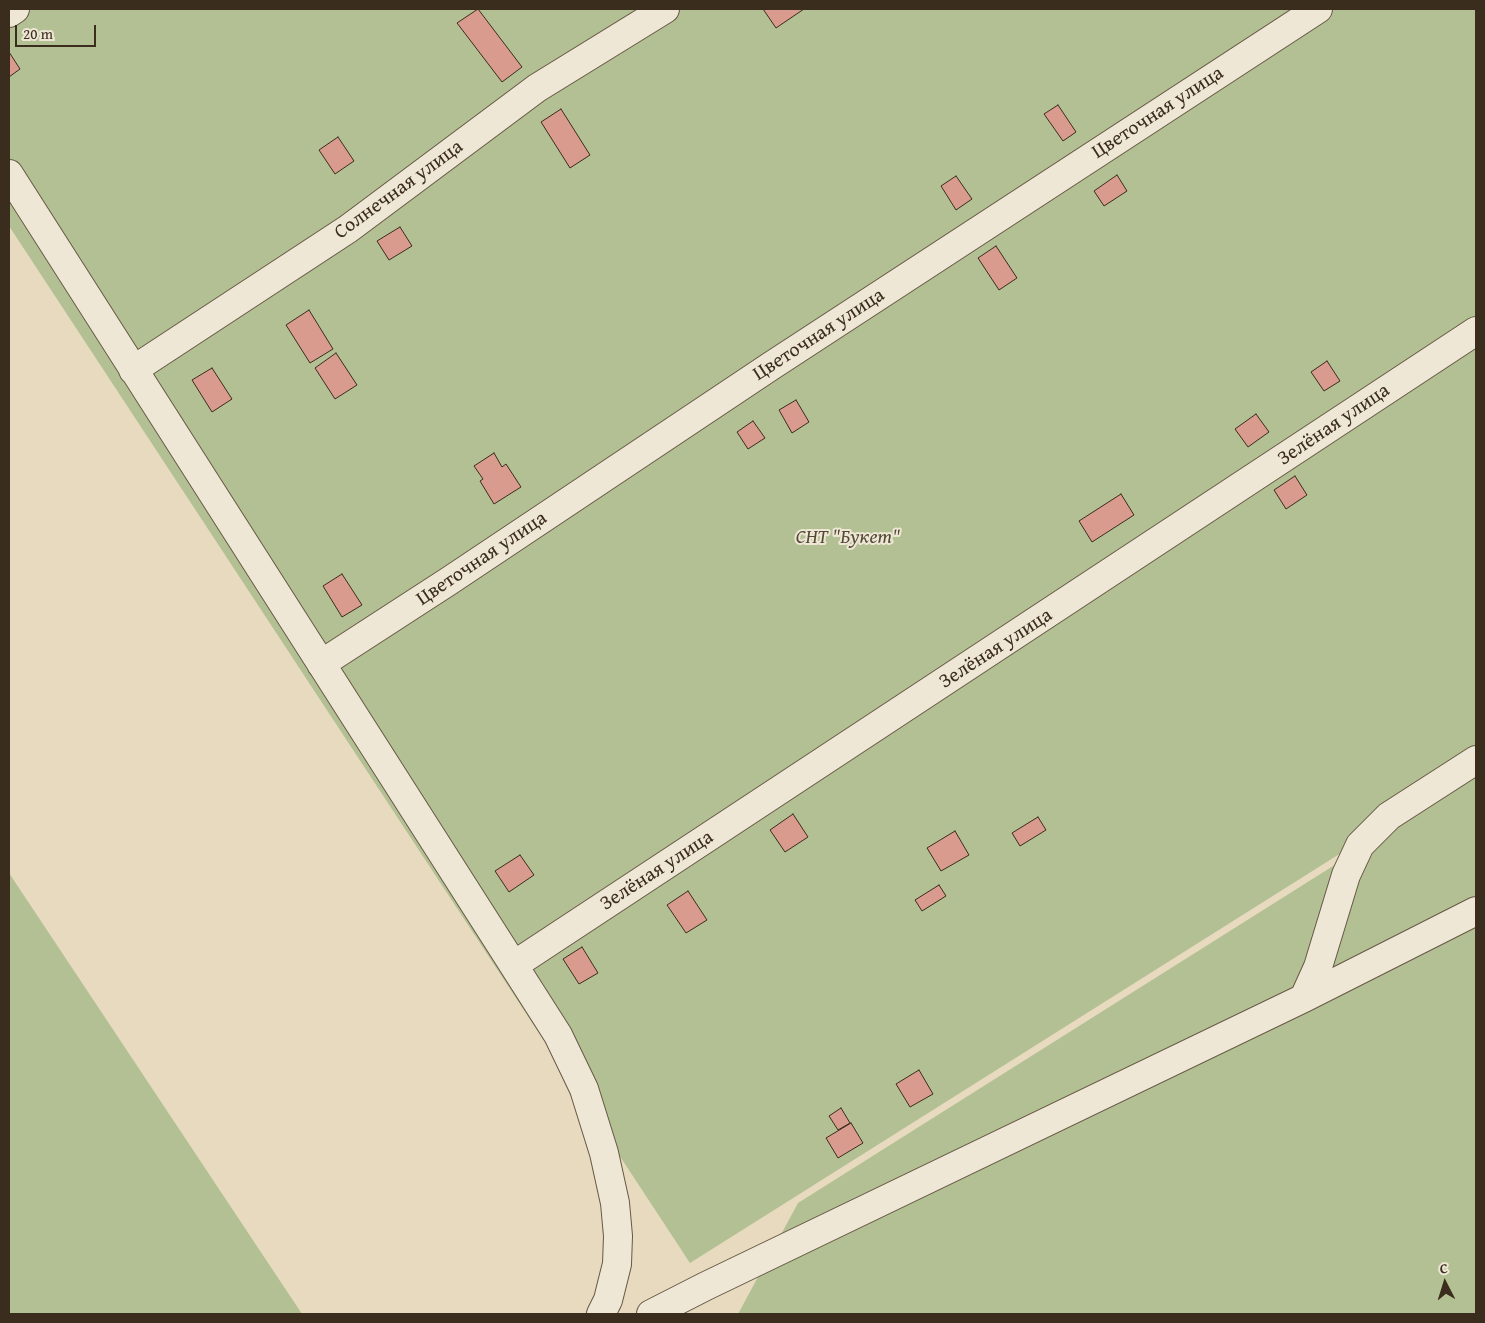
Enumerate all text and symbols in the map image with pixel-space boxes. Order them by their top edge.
scale bar [18,15,99,47]
text: 20 m [23,23,53,44]
street label: Цветочная улица [1088,61,1228,165]
street label: Солнечная улица [330,135,468,245]
street label: Цветочная улица [749,283,889,387]
street label: Зелёная улица [1274,379,1394,471]
street label: Цветочная улица [412,506,552,612]
park label: СНТ "Букет" [796,526,900,550]
street label: Зелёная улица [935,604,1057,694]
street label: Зелёная улица [596,826,718,916]
north arrow [1420,1258,1470,1308]
text: С [1439,1258,1449,1278]

